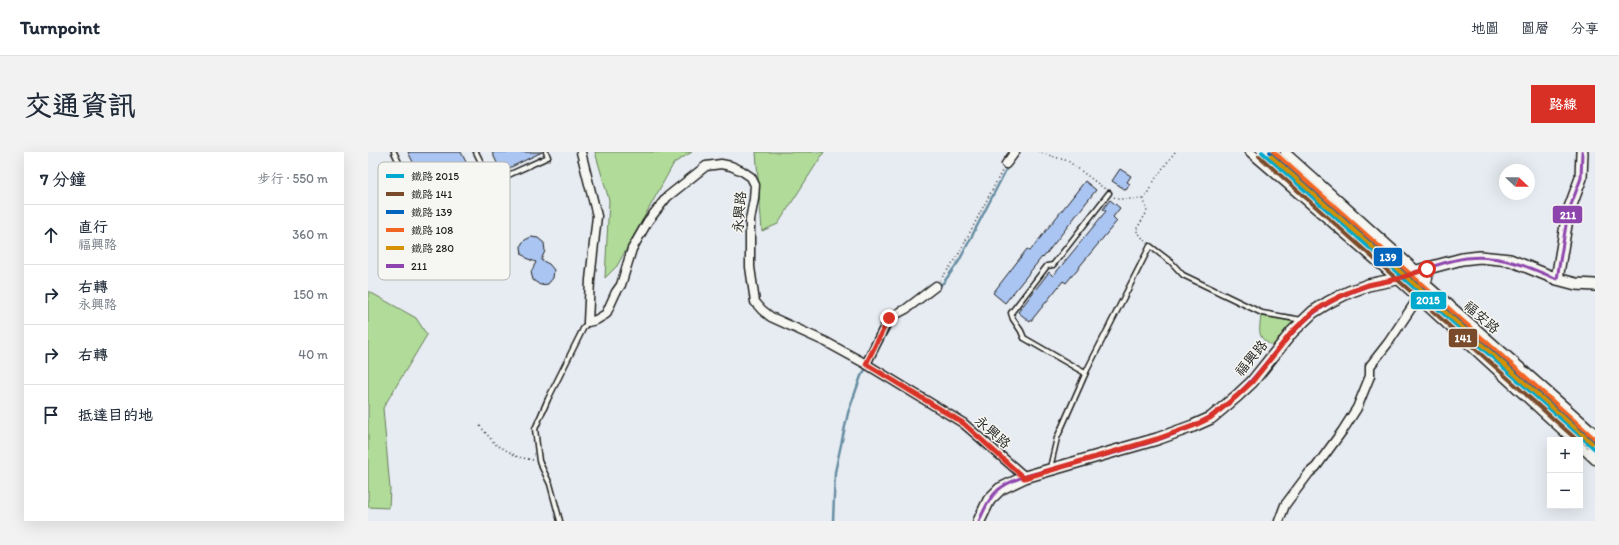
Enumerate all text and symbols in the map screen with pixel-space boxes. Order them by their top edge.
text: Turnpoint [20,16,100,39]
text: 地圖 [1471,20,1499,37]
text: 圖層 [1521,20,1549,37]
text: 分享 [1571,20,1599,37]
button: 路線 [1531,85,1595,123]
text: 交通資訊 [24,88,136,122]
legend [378,162,510,280]
north arrow [1499,164,1535,200]
text: 7 分鐘 [40,169,86,189]
text: 鐵路 2015 [411,170,459,183]
text: 步行 · 550 m [258,171,328,186]
text: 鐵路 141 [411,188,452,201]
street label: 永興路 [729,190,750,234]
line badge: 211 [1552,205,1583,224]
text: 鐵路 139 [411,206,453,219]
text: 211 [1560,209,1577,222]
text: 直行 [78,218,108,236]
icon: ahead [40,224,62,246]
text: 鐵路 108 [411,224,453,237]
text: 360 m [292,227,328,242]
text: 福興路 [78,237,117,252]
text: 鐵路 280 [411,242,454,255]
line badge: 139 [1373,247,1403,267]
text: 139 [1380,251,1397,264]
text: 211 [411,260,427,273]
route start [1418,260,1436,278]
text: 右轉 [78,278,108,296]
icon: right [40,284,62,306]
text: 150 m [293,287,328,302]
line badge: 2015 [1410,291,1447,310]
text: 2015 [1416,294,1440,307]
text: 永興路 [78,297,117,312]
street label: 福安路 [1460,297,1503,338]
route end [880,309,898,327]
line badge: 141 [1448,328,1478,348]
text: 141 [1455,332,1472,345]
street label: 福興路 [1231,337,1271,380]
icon: right [40,344,62,366]
text: 右轉 [78,346,108,364]
text: 40 m [298,347,328,362]
icon: arrive [40,404,62,426]
text: 抵達目的地 [78,406,153,424]
street label: 永興路 [971,412,1014,453]
map controls [1547,437,1583,509]
button: + [1547,437,1583,473]
button: − [1547,473,1583,509]

